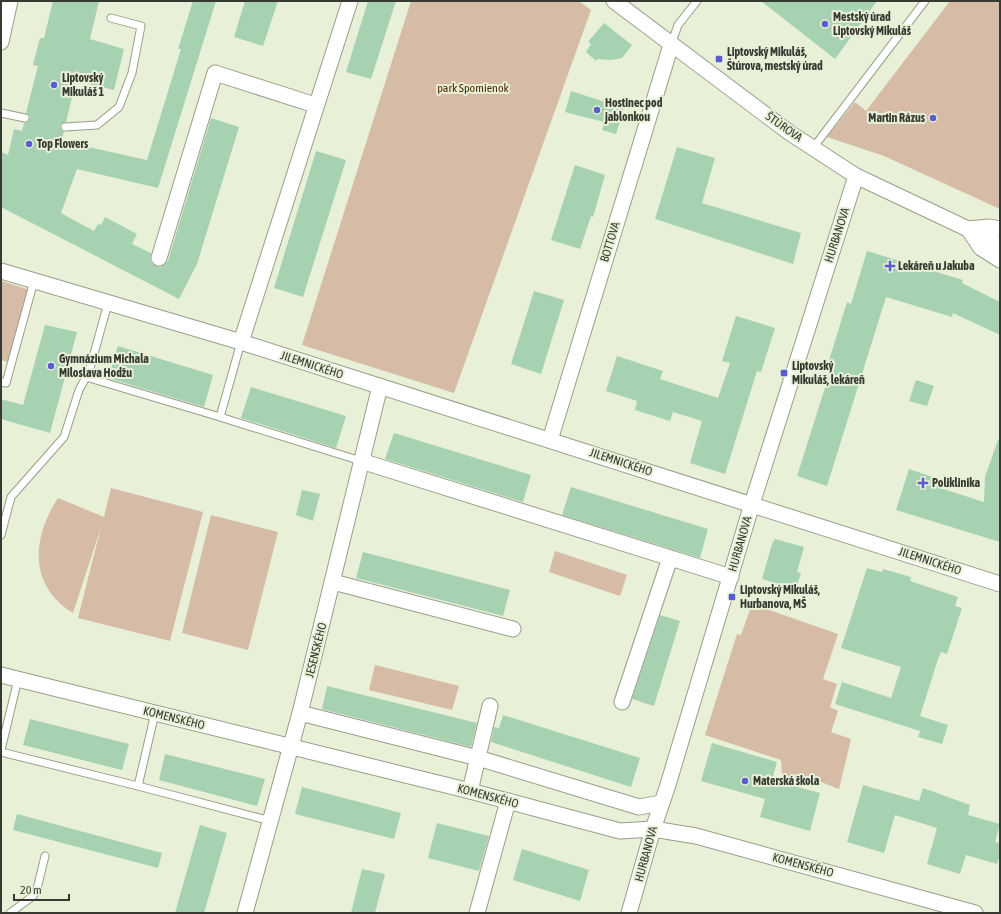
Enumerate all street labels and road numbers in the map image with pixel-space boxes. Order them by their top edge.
street label: ŠTÚROVA [763,109,805,145]
street label: HURBANOVA [822,206,853,264]
street label: BOTTOVA [597,220,623,264]
street label: JILEMNICKÉHO [279,348,345,382]
street label: JILEMNICKÉHO [588,445,654,479]
street label: HURBANOVA [725,515,755,573]
street label: JILEMNICKÉHO [897,544,963,578]
street label: JESENSKÉHO [302,621,330,679]
street label: KOMENSKÉHO [142,704,206,732]
street label: KOMENSKÉHO [456,781,520,811]
street label: HURBANOVA [632,824,660,883]
street label: KOMENSKÉHO [771,850,835,880]

